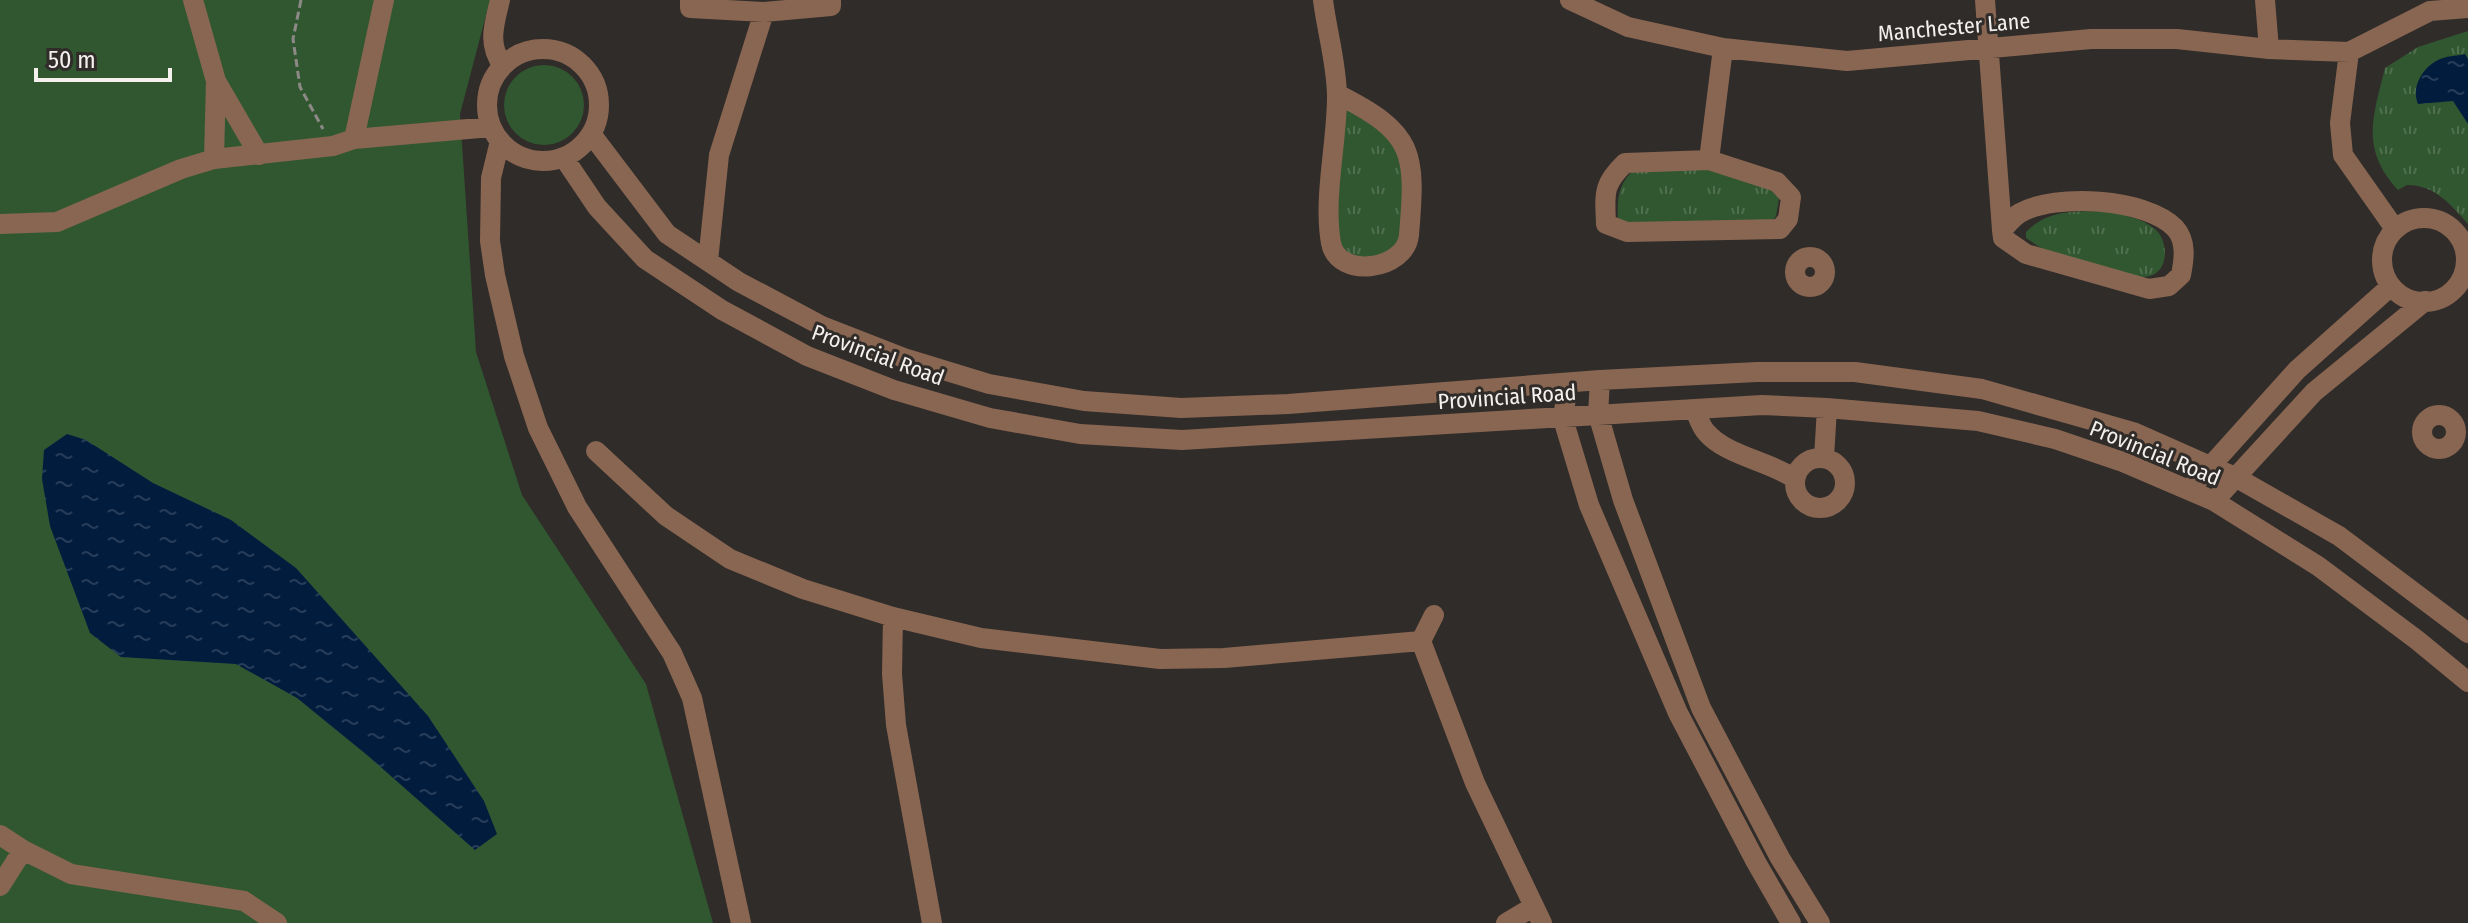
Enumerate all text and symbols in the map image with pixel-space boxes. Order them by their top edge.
street label: Manchester Lane [1877,7,2031,47]
scale bar [36,32,170,82]
text: 50 m [48,46,96,74]
street label: Provincial Road [808,319,948,391]
street label: Provincial Road [1437,379,1577,415]
street label: Provincial Road [2086,415,2224,491]

